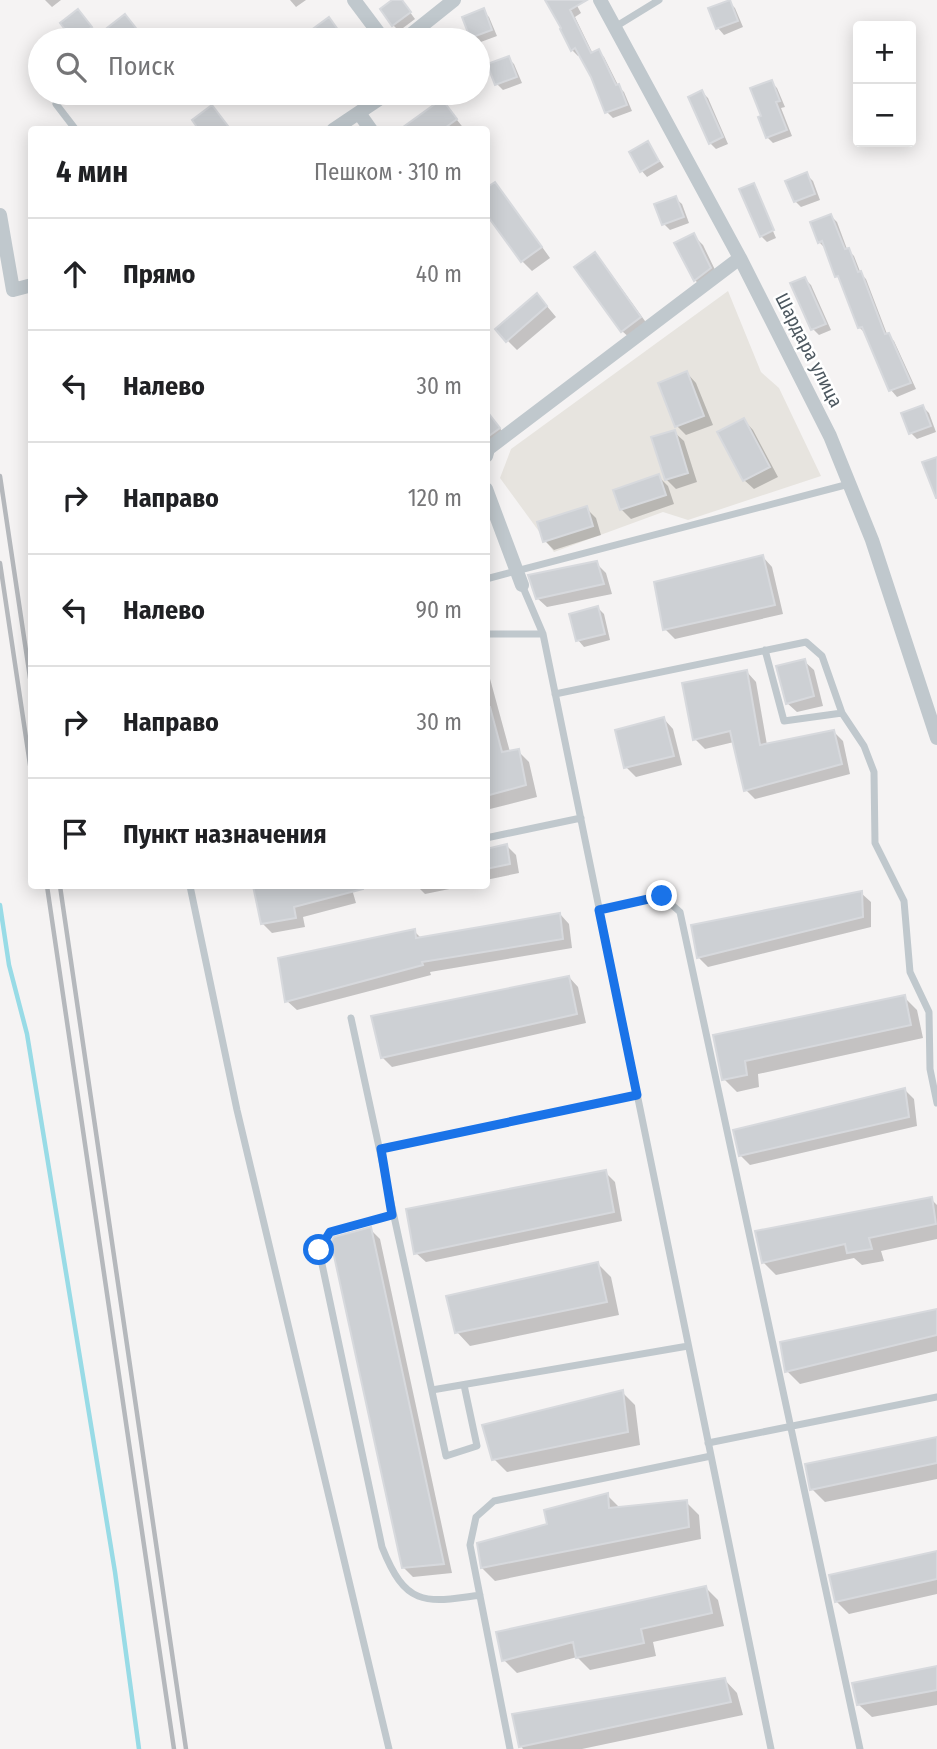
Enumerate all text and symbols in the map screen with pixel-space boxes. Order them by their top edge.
map controls [853,21,916,147]
button: + [853,21,916,84]
search box [28,28,490,105]
icon: search [52,48,90,86]
text: Поиск [108,51,175,82]
button: − [853,84,916,147]
text: 4 мин [56,154,128,190]
text: Пешком · 310 m [314,158,462,186]
icon: ahead [56,255,94,293]
text: Прямо [123,259,195,290]
text: 40 m [416,260,462,288]
street label: Шардара улица [770,289,848,411]
icon: left [56,367,94,405]
text: Налево [123,371,205,402]
text: 30 m [417,372,462,400]
icon: right [56,479,94,517]
text: Направо [123,483,219,514]
text: 120 m [408,484,462,512]
icon: left [56,591,94,629]
text: Налево [123,595,205,626]
text: 90 m [416,596,462,624]
icon: right [56,703,94,741]
text: Направо [123,707,219,738]
text: 30 m [417,708,462,736]
icon: arrive [56,815,94,853]
text: Пункт назначения [123,819,327,850]
route end [646,880,677,911]
route start [303,1234,334,1265]

